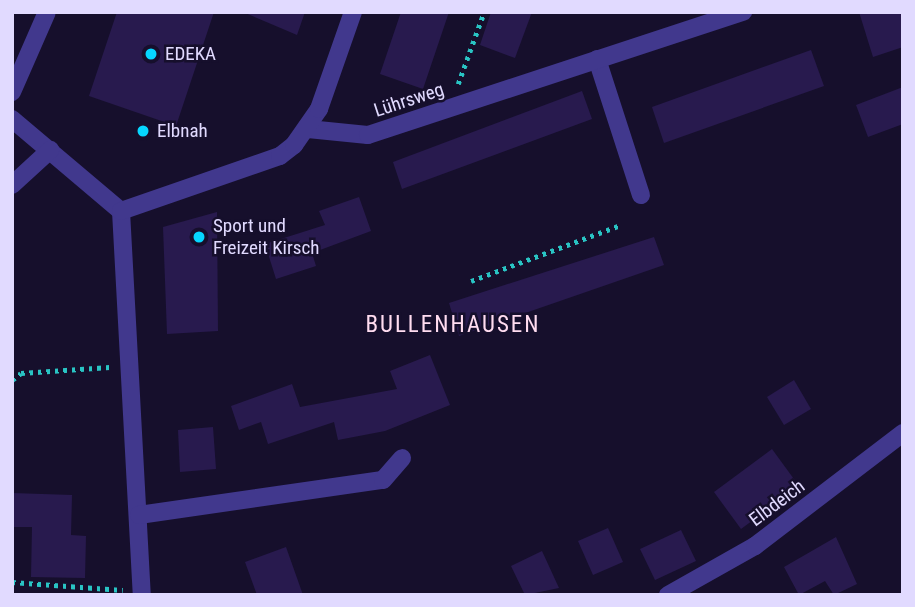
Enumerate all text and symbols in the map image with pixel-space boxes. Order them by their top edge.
place label: EDEKA [165,43,216,65]
marker: EDEKA [143,46,159,62]
street label: Lührsweg [371,78,447,122]
place label: Elbnah [157,120,208,142]
marker: Elbnah [135,123,151,139]
place label: Sport und Freizeit Kirsch [213,215,319,259]
marker: Sport und Freizeit Kirsch [191,229,207,245]
district label: BULLENHAUSEN [367,311,539,339]
street label: Elbdeich [745,475,809,531]

